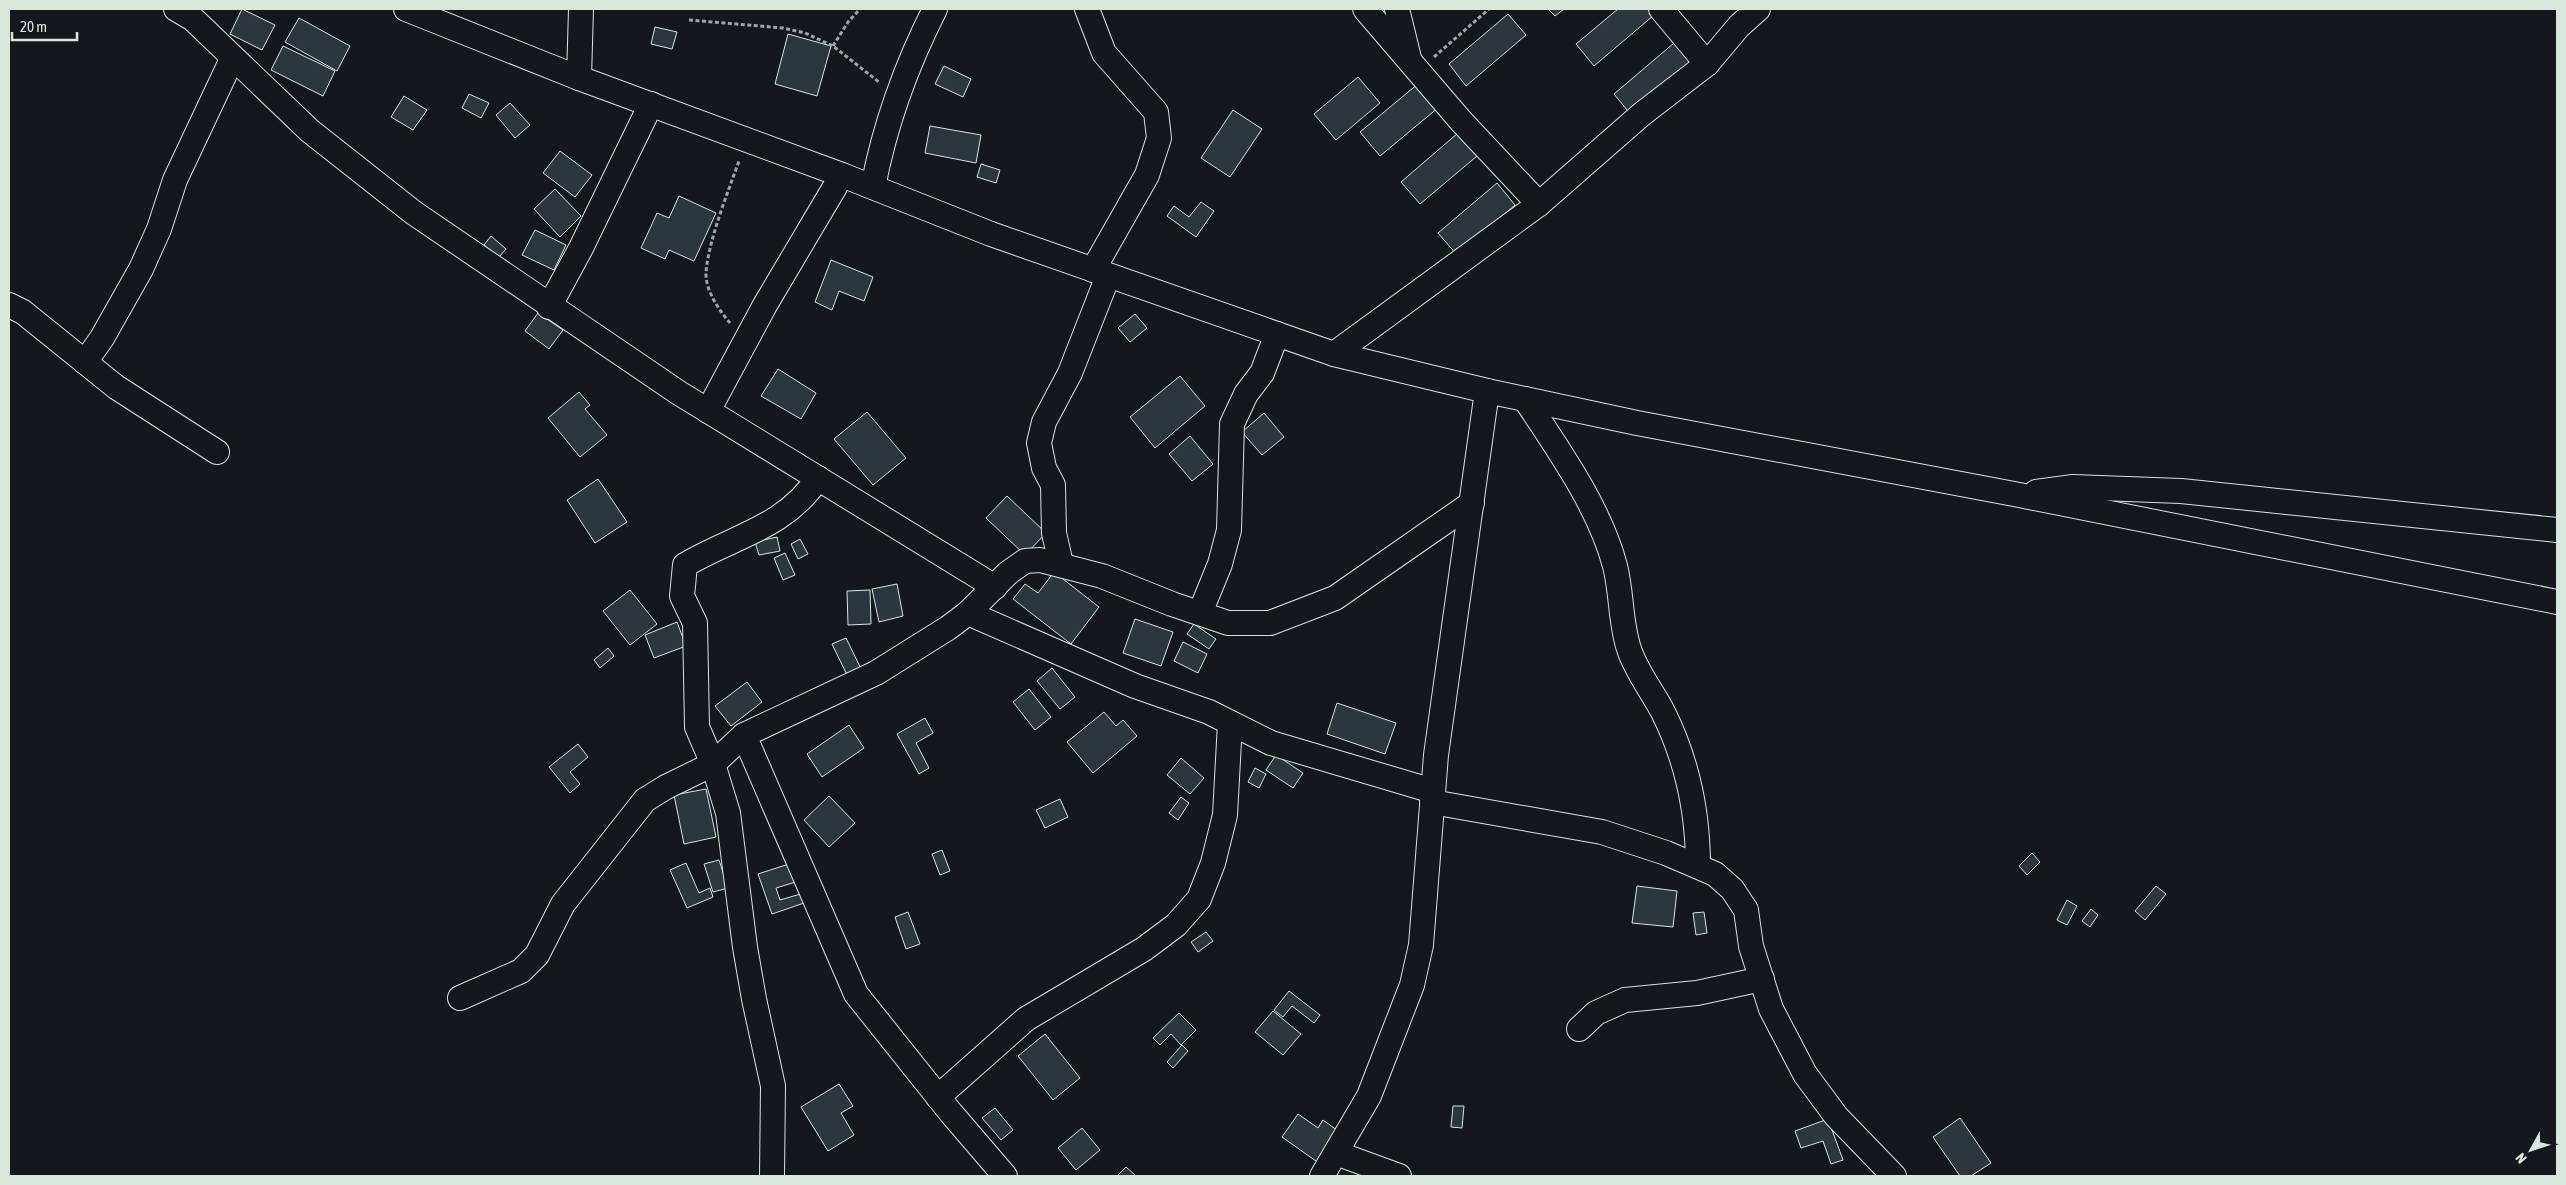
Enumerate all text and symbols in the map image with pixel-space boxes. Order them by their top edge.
scale bar [12,10,78,42]
text: 20 m [20,18,47,35]
north arrow [2506,1125,2556,1175]
text: N [2512,1150,2530,1167]

